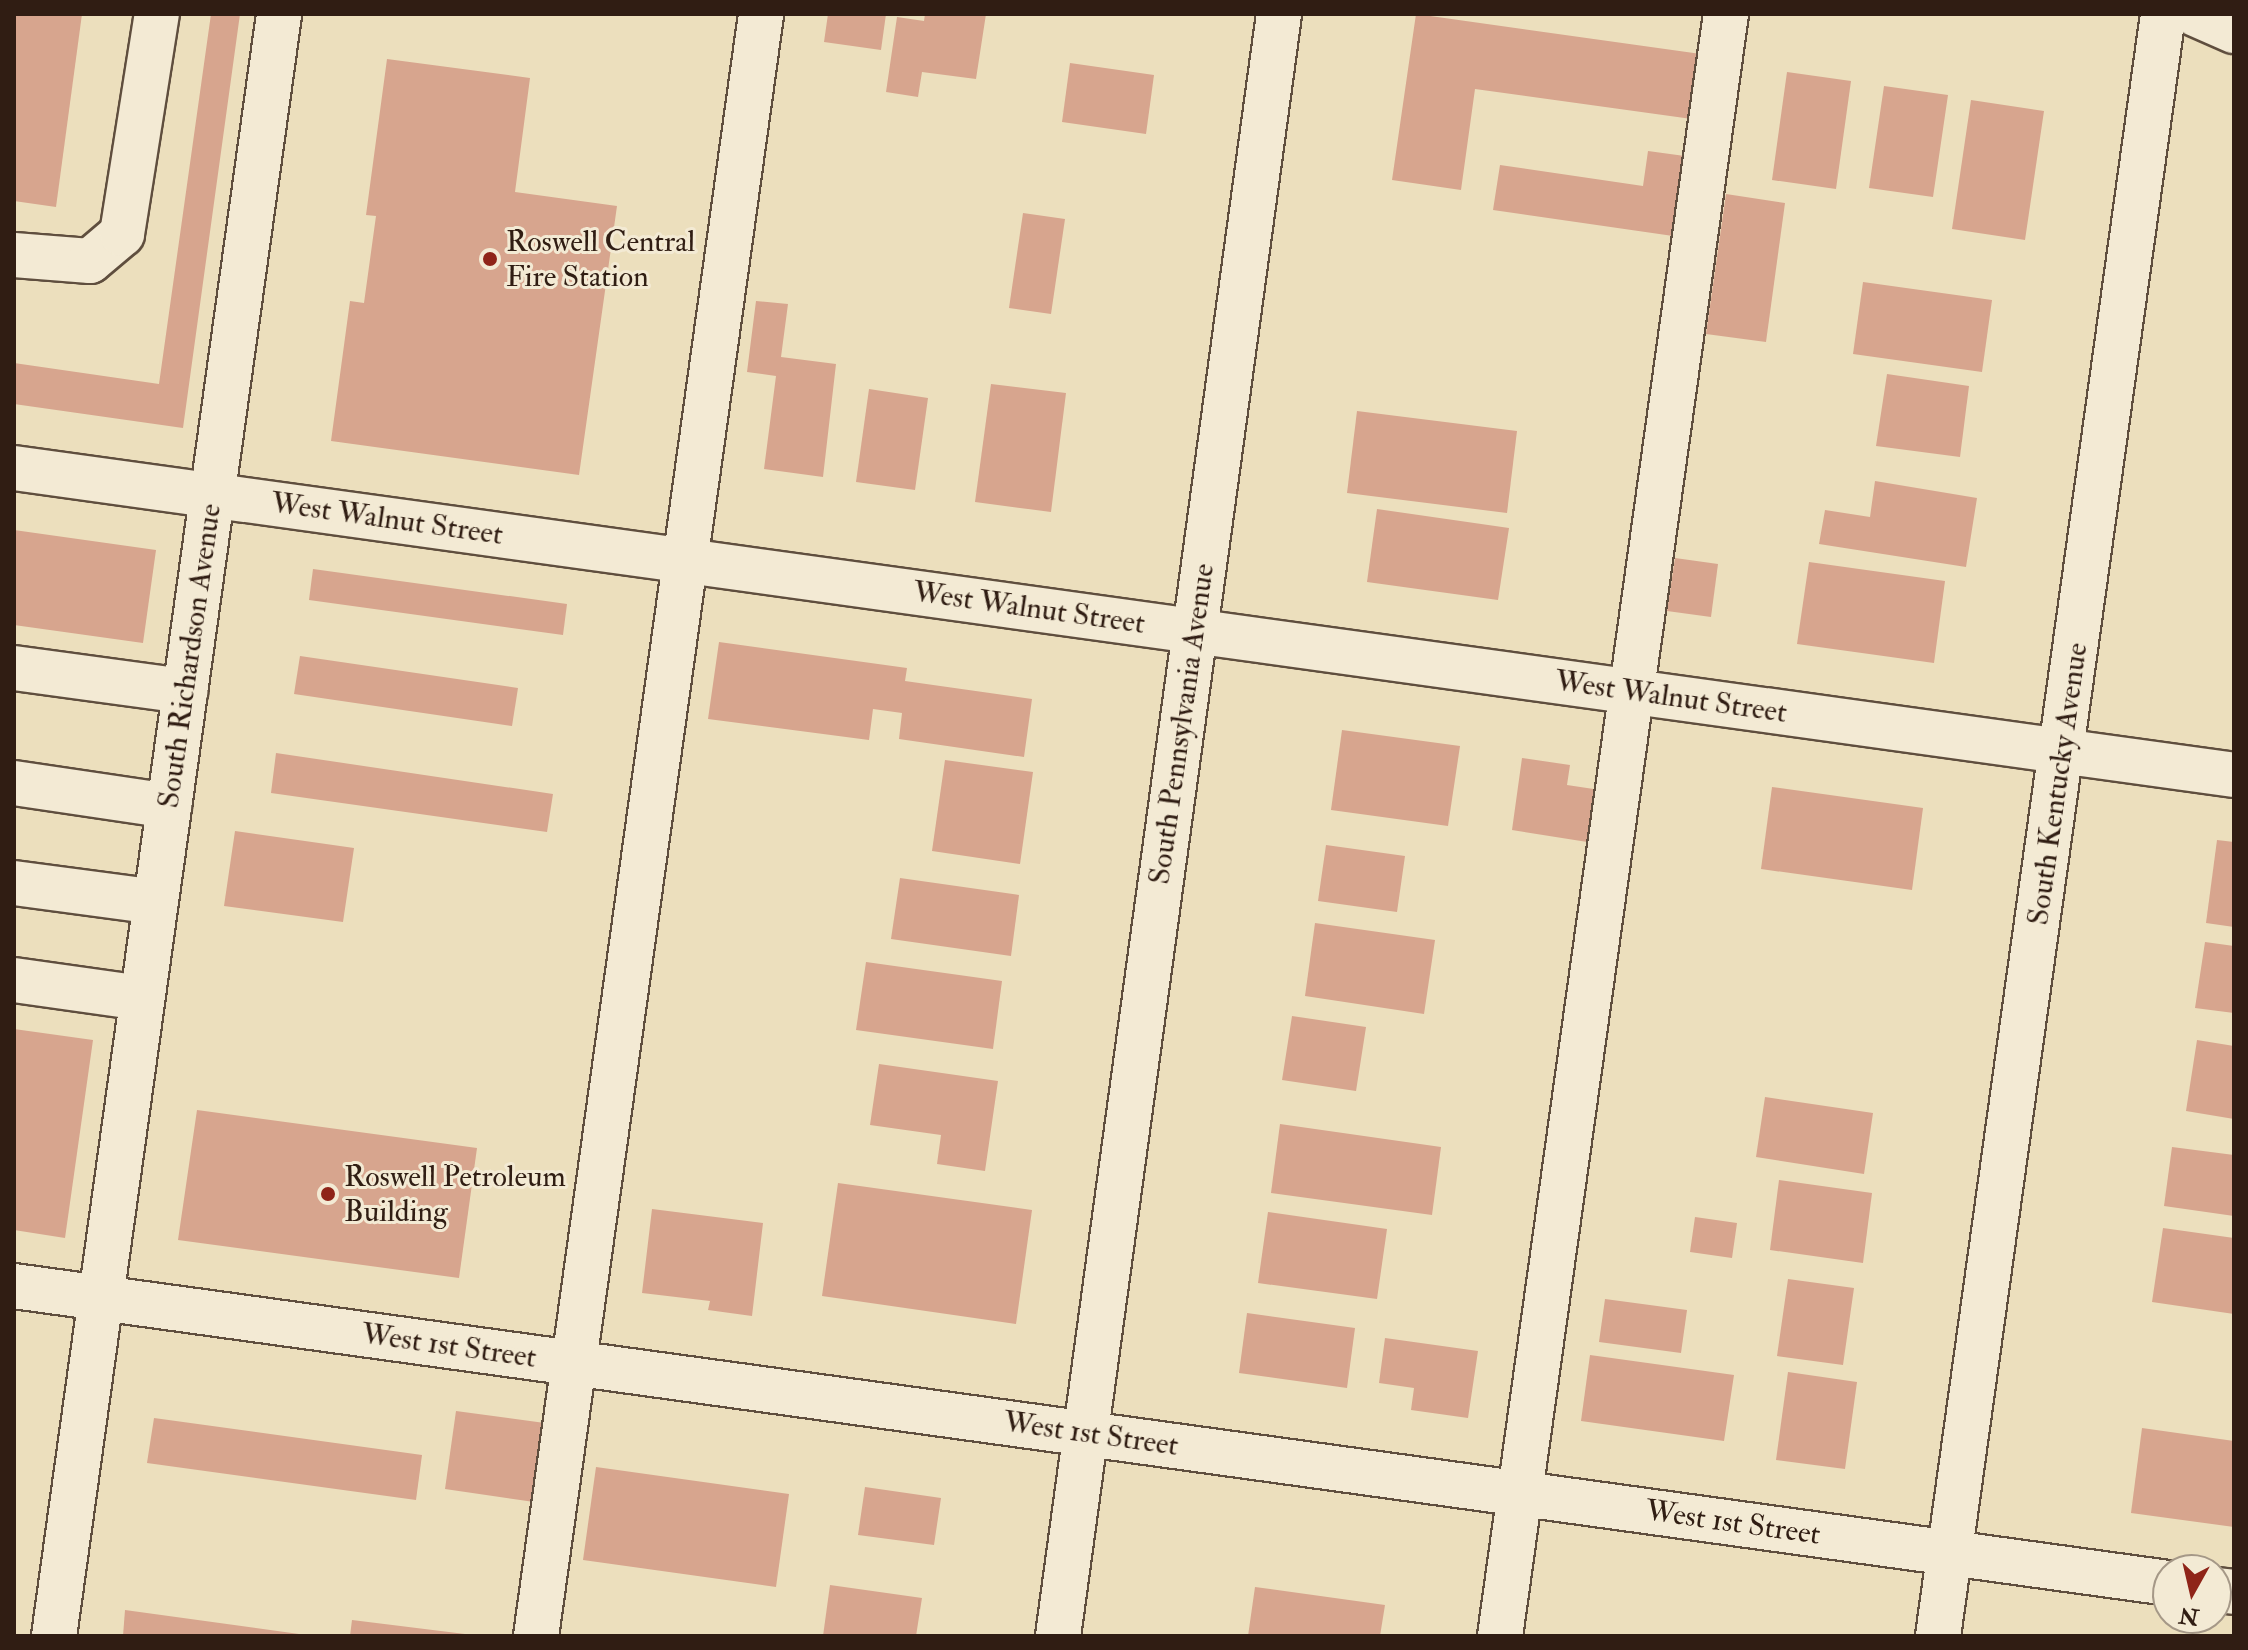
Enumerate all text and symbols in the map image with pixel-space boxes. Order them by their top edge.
place label: Roswell Central Fire Station [506,224,695,294]
marker: Roswell Central Fire Station [481,250,499,268]
street label: West Walnut Street [269,485,505,553]
street label: South Richardson Avenue [151,502,229,810]
street label: South Pennsylvania Avenue [1142,561,1222,887]
street label: West Walnut Street [911,574,1147,642]
street label: South Kentucky Avenue [2020,640,2096,928]
street label: West Walnut Street [1553,663,1789,731]
place label: Roswell Petroleum Building [344,1159,566,1230]
marker: Roswell Petroleum Building [319,1185,337,1203]
street label: West 1st Street [359,1316,539,1376]
street label: West 1st Street [1001,1404,1181,1464]
street label: West 1st Street [1643,1493,1823,1553]
north arrow [2152,1554,2232,1634]
text: N [2177,1601,2201,1631]

